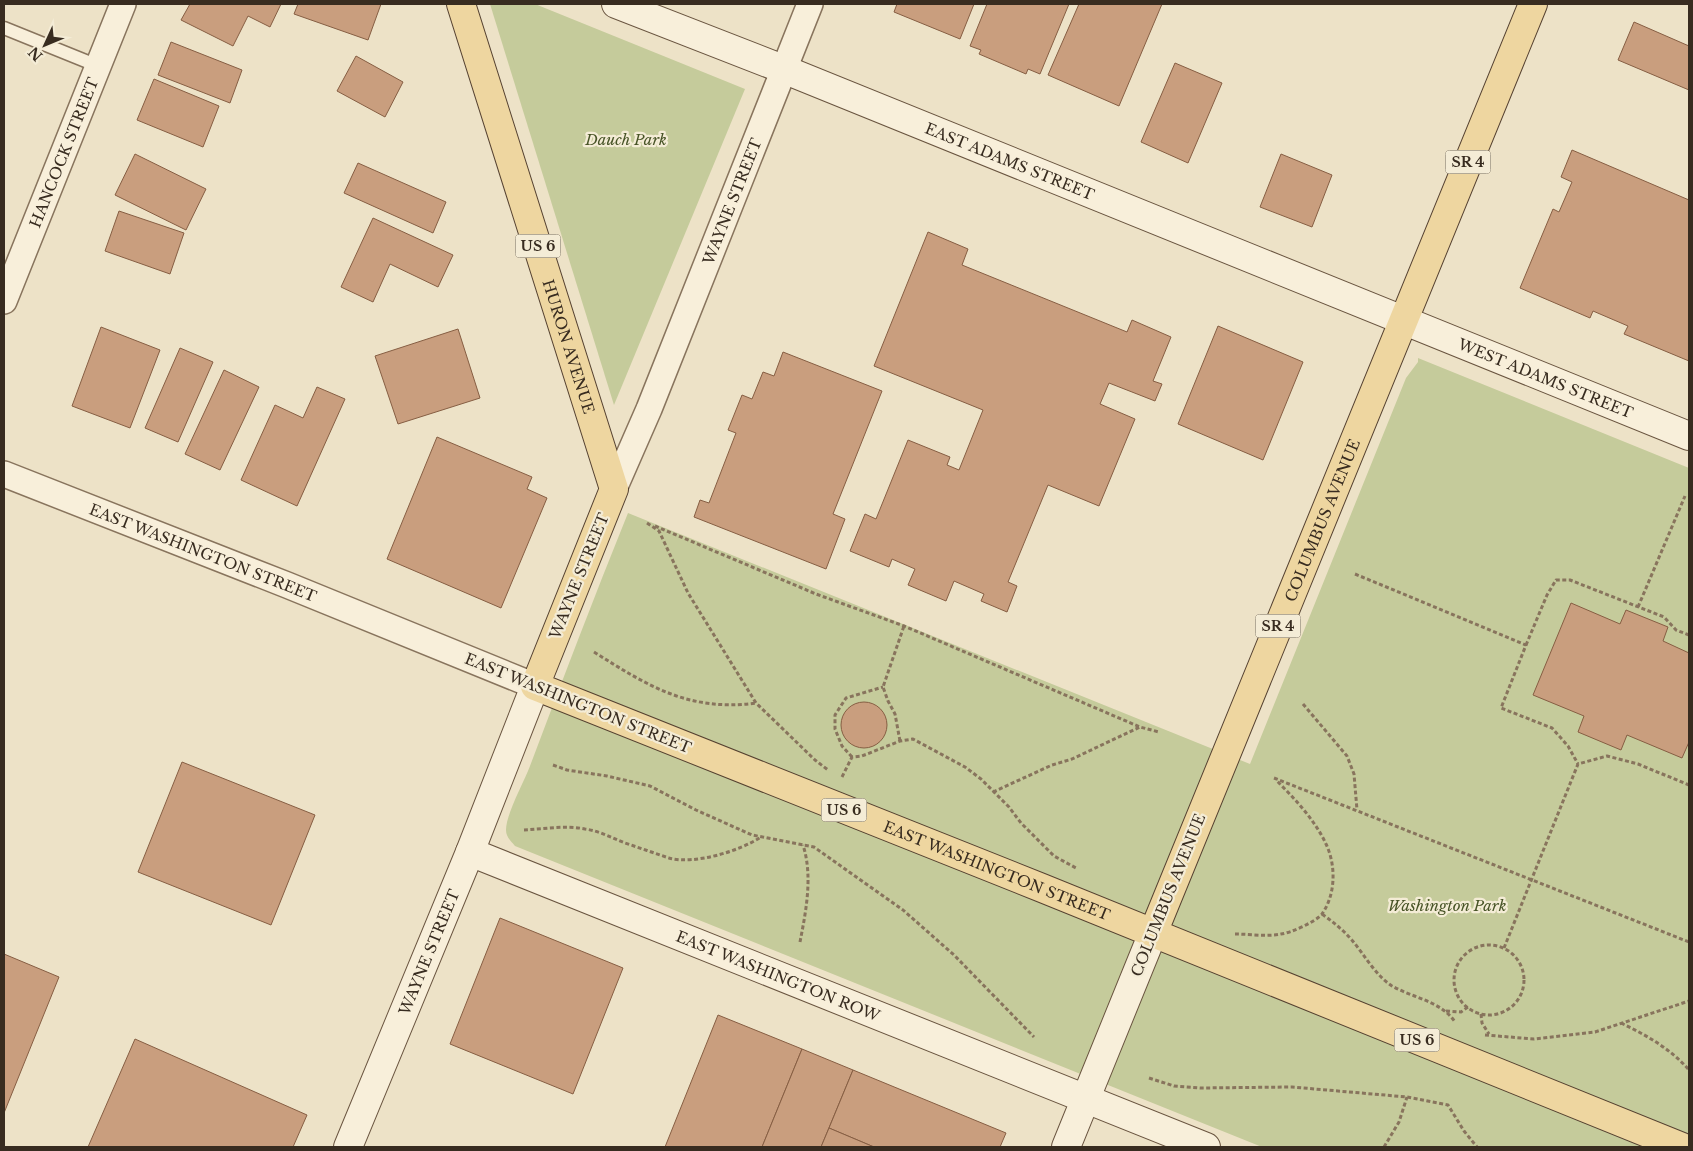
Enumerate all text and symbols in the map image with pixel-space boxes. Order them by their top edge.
north arrow [20,20,70,70]
text: N [25,43,47,65]
street label: HANCOCK STREET [25,75,102,230]
street label: EAST ADAMS STREET [922,118,1097,204]
park label: Dauch Park [584,130,667,149]
street label: WAYNE STREET [698,135,765,268]
road number: SR 4 [1446,150,1490,173]
road number: US 6 [516,235,560,258]
street label: HURON AVENUE [539,277,599,416]
street label: WEST ADAMS STREET [1454,334,1636,422]
street label: COLUMBUS AVENUE [1280,436,1364,604]
street label: EAST WASHINGTON STREET [87,499,320,606]
street label: WAYNE STREET [545,510,613,643]
road number: SR 4 [1256,614,1300,638]
street label: EAST WASHINGTON STREET [462,649,694,757]
road number: US 6 [822,798,866,822]
street label: COLUMBUS AVENUE [1127,811,1209,979]
street label: EAST WASHINGTON STREET [881,816,1113,924]
street label: WAYNE STREET [394,886,463,1019]
park label: Washington Park [1388,896,1506,915]
street label: EAST WASHINGTON ROW [673,926,883,1025]
road number: US 6 [1394,1028,1440,1052]

